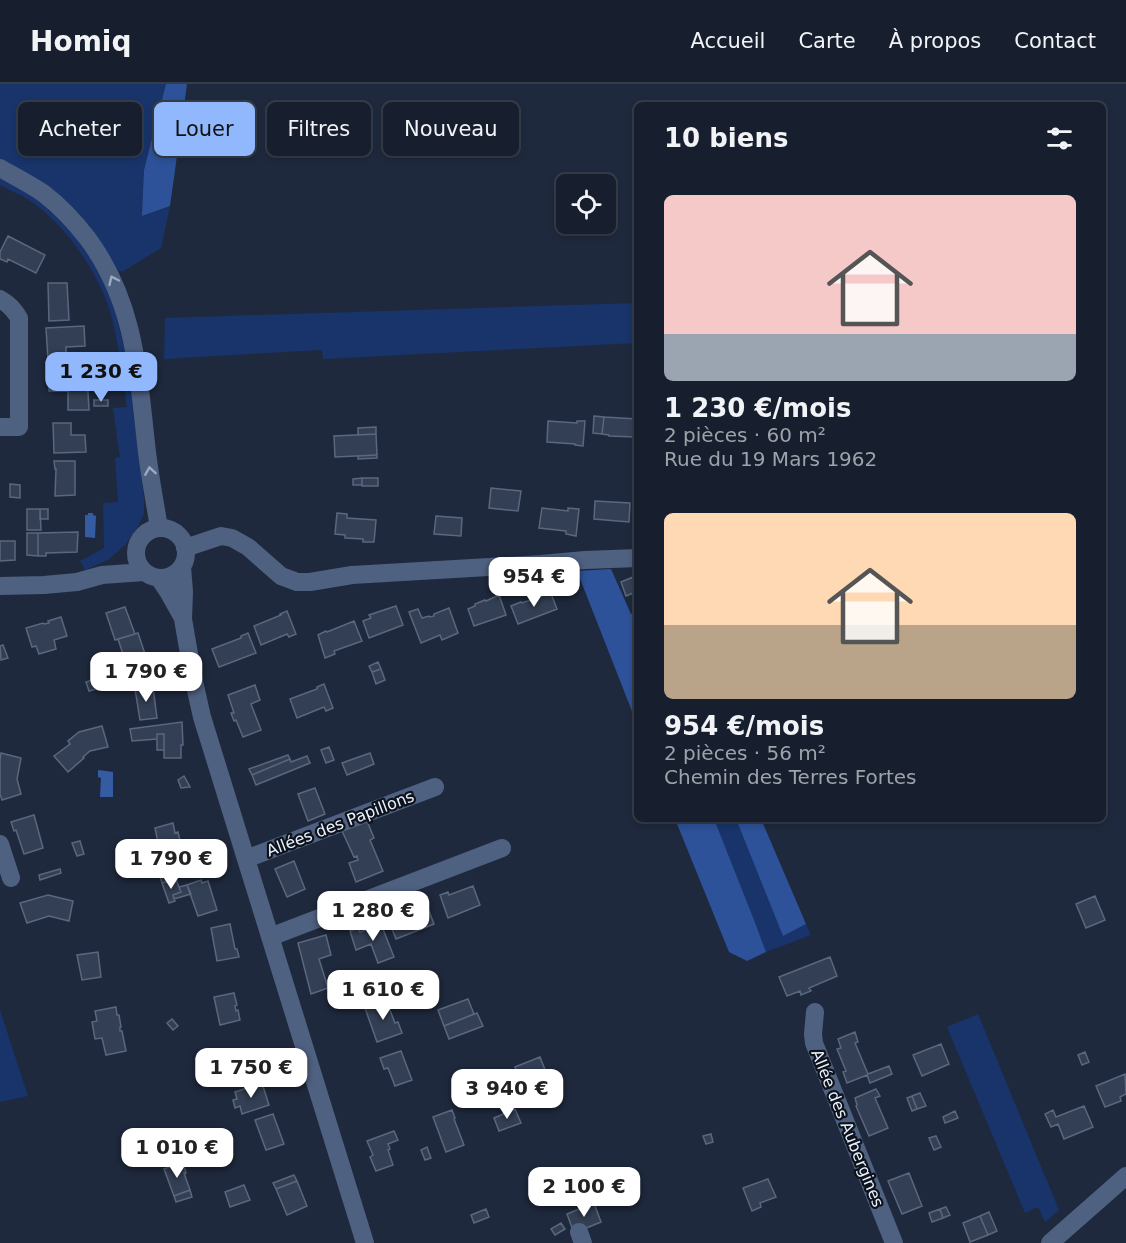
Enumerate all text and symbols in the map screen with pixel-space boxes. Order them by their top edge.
text: Homiq [30,25,132,58]
text: Accueil [690,29,765,53]
text: Carte [798,29,856,53]
text: À propos [889,29,981,53]
text: Contact [1014,29,1096,53]
chip: Acheter [18,102,142,156]
chip: Louer [154,102,255,156]
chip: Filtres [267,102,371,156]
chip: Nouveau [383,102,519,156]
icon: filters [1043,122,1076,155]
text: 10 biens [664,123,788,153]
map controls [556,174,616,234]
button: locate [556,174,616,234]
icon: home [816,234,924,342]
one-way arrow [108,276,120,287]
pin: 1 230 € [46,352,156,403]
text: 1 230 € [59,359,143,383]
text: 1 230 €/mois [664,393,851,423]
text: 2 pièces · 60 m² [664,423,826,447]
text: Rue du 19 Mars 1962 [664,447,877,471]
one-way arrow [144,466,157,476]
icon: home [816,552,924,660]
pin: 954 € [492,557,576,608]
text: 954 € [503,564,565,588]
pin: 1 790 € [91,652,201,703]
text: 1 790 € [104,659,188,683]
text: 954 €/mois [664,711,824,741]
text: 2 pièces · 56 m² [664,741,826,765]
text: Chemin des Terres Fortes [664,765,916,789]
street label: Allées des Papillons [264,786,417,860]
pin: 1 790 € [116,839,226,890]
text: 1 790 € [129,846,213,870]
pin: 1 280 € [318,891,428,942]
text: 1 280 € [331,898,415,922]
pin: 1 610 € [328,970,438,1021]
text: 1 610 € [341,977,425,1001]
street label: Allée des Aubergines [807,1047,888,1210]
pin: 1 750 € [196,1048,306,1099]
text: 1 750 € [209,1055,293,1079]
pin: 3 940 € [452,1069,562,1120]
text: 3 940 € [465,1076,549,1100]
pin: 1 010 € [122,1128,232,1179]
text: 1 010 € [135,1135,219,1159]
pin: 2 100 € [529,1167,639,1218]
text: 2 100 € [542,1174,626,1198]

